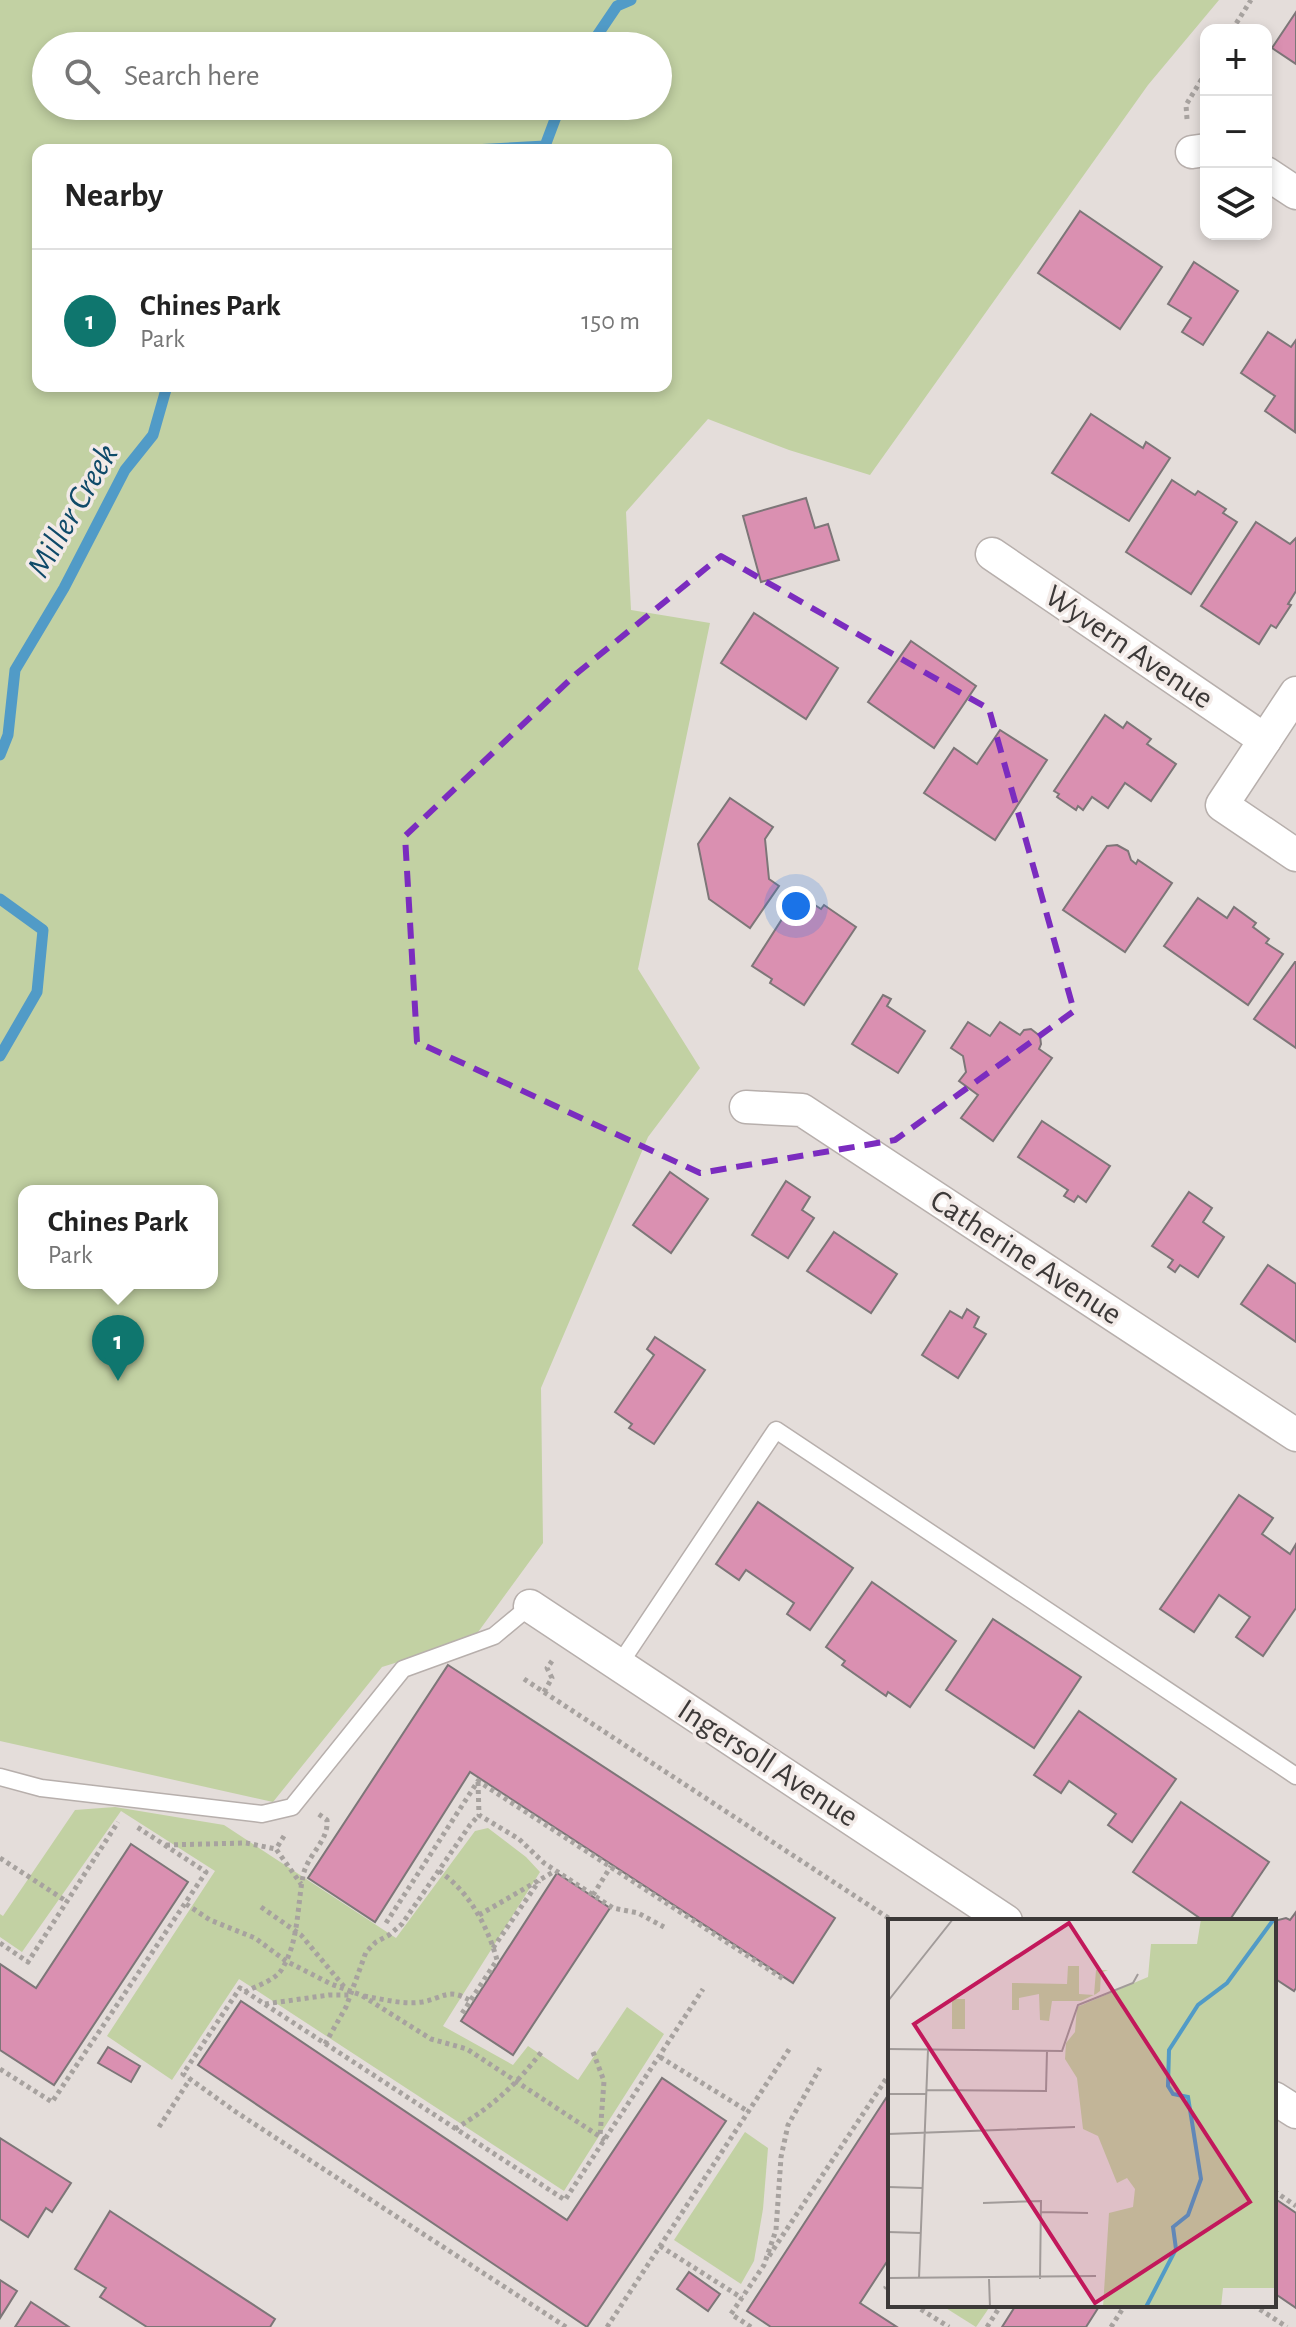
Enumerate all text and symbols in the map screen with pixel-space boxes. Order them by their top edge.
map controls [1200,24,1272,240]
button: + [1200,24,1272,96]
search box [32,32,672,120]
icon: search [60,54,104,98]
text: Search here [124,61,260,91]
button: − [1200,96,1272,168]
button: layers [1200,168,1272,240]
text: Nearby [64,179,163,213]
text: Chines Park [140,291,281,321]
text: 1 [85,308,95,334]
text: 150 m [581,308,640,334]
text: Park [140,326,185,352]
water label: Miller Creek [21,439,125,583]
street label: Wyvern Avenue [1039,579,1219,715]
your location [776,886,816,926]
street label: Catherine Avenue [925,1183,1127,1331]
popup [18,1185,218,1289]
text: Chines Park [48,1207,188,1237]
text: Park [48,1242,93,1268]
pin: 1 [92,1315,144,1381]
street label: Ingersoll Avenue [672,1693,864,1833]
inset map [888,1919,1276,2307]

